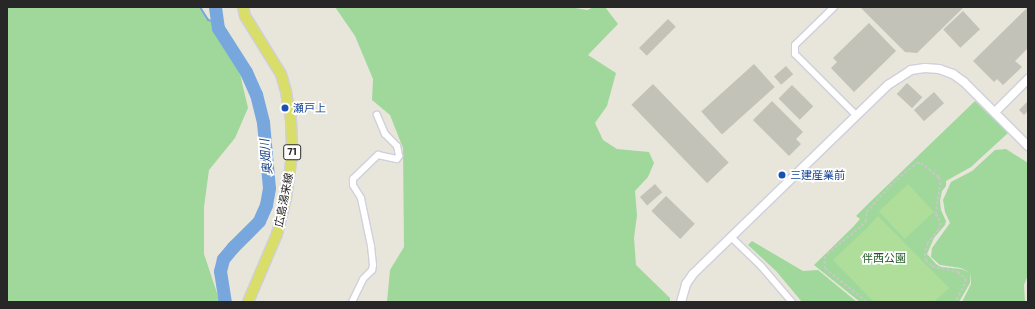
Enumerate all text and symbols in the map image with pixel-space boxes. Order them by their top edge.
place label: 瀬戸上 [293,101,326,115]
marker: 瀬戸上 [280,103,290,113]
water label: 奥畑川 [257,138,275,176]
road number: 71 [283,144,301,160]
place label: 三建産業前 [790,168,845,182]
marker: 三建産業前 [777,170,787,180]
street label: 広島湯来線 [272,172,296,228]
park label: 伴西公園 [862,251,906,265]

